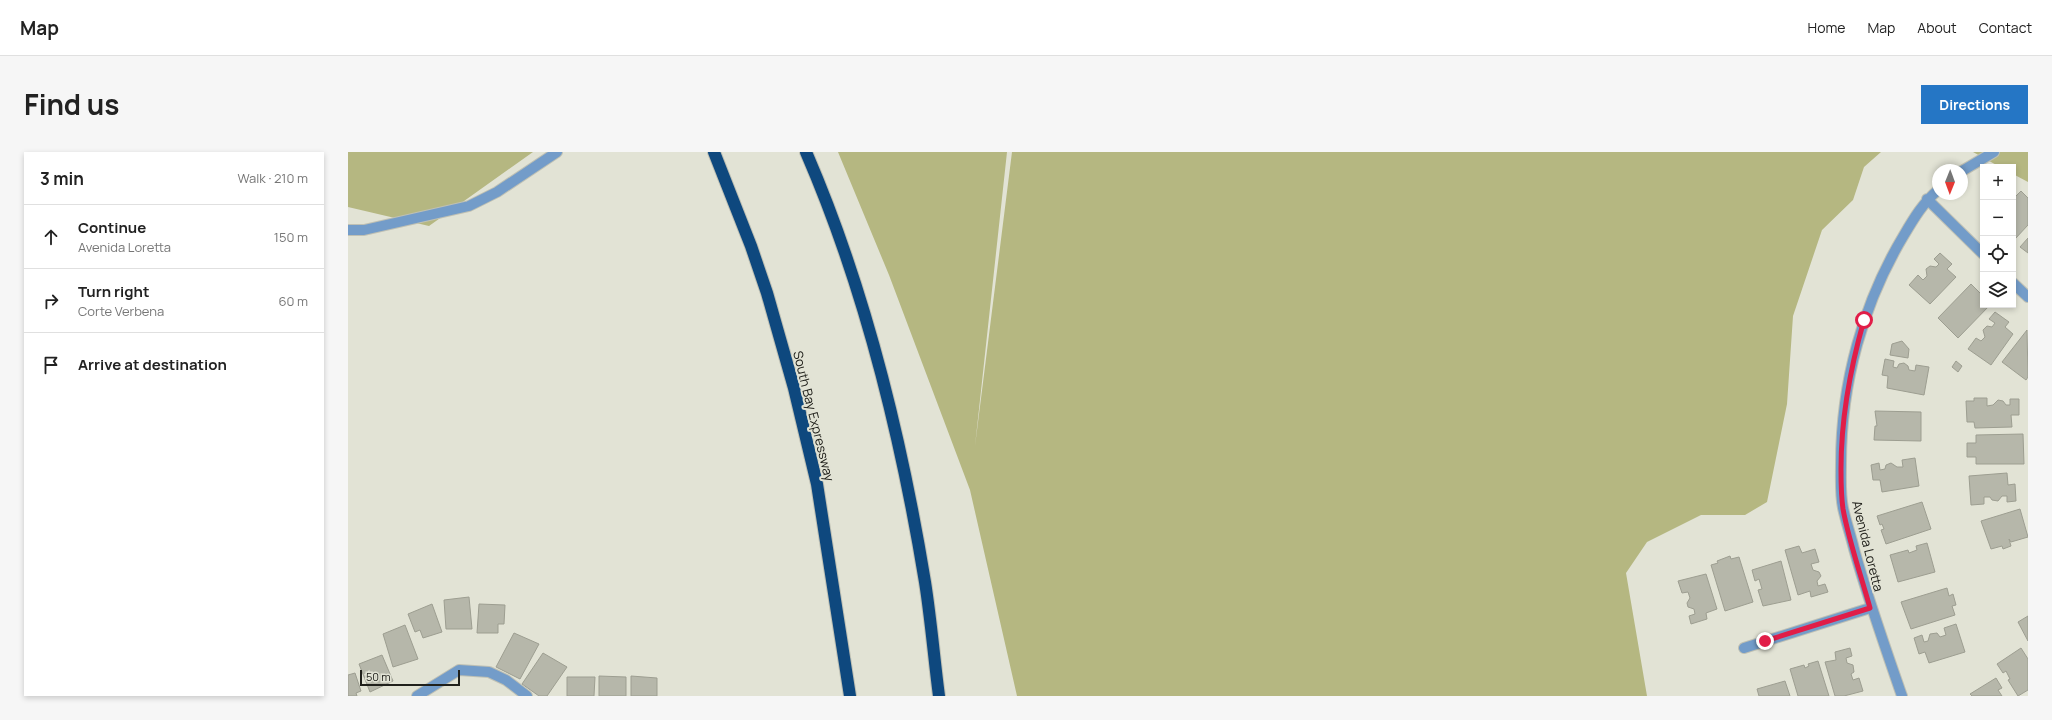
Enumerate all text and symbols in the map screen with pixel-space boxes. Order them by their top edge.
text: Map [20,15,59,41]
text: Home [1808,18,1845,37]
text: Map [1867,18,1895,37]
text: About [1917,18,1957,37]
text: Contact [1979,18,2032,37]
text: Find us [24,85,119,123]
button: Directions [1921,85,2028,124]
north arrow [1932,164,1968,200]
map controls [1980,164,2016,308]
button: + [1980,164,2016,200]
text: 3 min [40,167,84,190]
text: Walk · 210 m [238,169,308,187]
button: − [1980,200,2016,236]
text: Continue [78,217,146,238]
icon: ahead [40,226,62,248]
text: 150 m [274,228,308,246]
button: locate [1980,236,2016,272]
text: Avenida Loretta [78,238,171,256]
button: layers [1980,272,2016,308]
text: Turn right [78,281,149,302]
icon: right [40,290,62,312]
text: 60 m [278,292,308,310]
text: Corte Verbena [78,302,164,320]
route start [1855,311,1873,329]
street label: South Bay Expressway [789,349,839,483]
icon: arrive [40,354,62,376]
text: Arrive at destination [78,354,227,375]
street label: Avenida Loretta [1848,499,1888,593]
route end [1756,632,1774,650]
scale bar [360,668,460,687]
text: 50 m [366,669,391,684]

